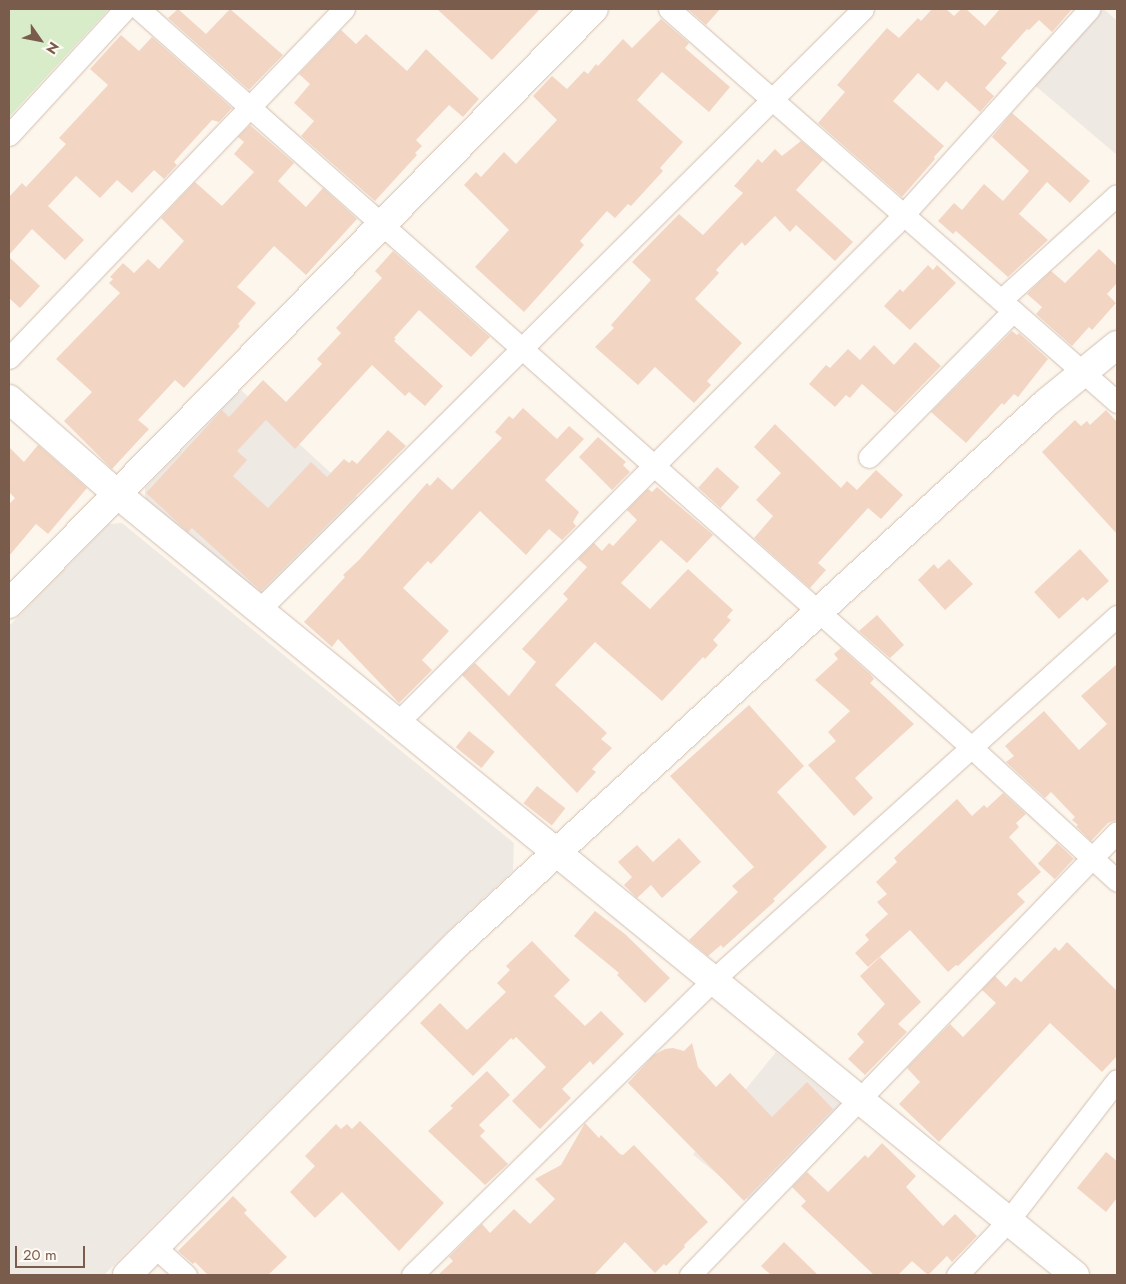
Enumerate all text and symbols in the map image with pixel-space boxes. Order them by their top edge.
north arrow [15,15,65,65]
text: N [41,38,64,58]
scale bar [18,1236,88,1268]
text: 20 m [23,1244,57,1266]

